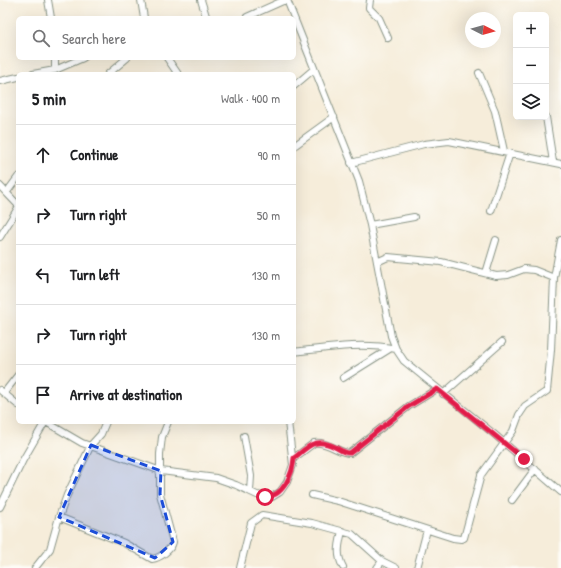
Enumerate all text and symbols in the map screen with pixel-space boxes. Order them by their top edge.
north arrow [465,12,501,48]
map controls [513,12,549,120]
button: + [513,12,549,48]
search box [16,16,296,60]
icon: search [30,27,52,49]
text: Search here [62,28,126,49]
button: − [513,48,549,84]
button: layers [513,84,549,120]
text: 5 min [32,87,66,110]
text: Walk · 400 m [221,89,280,107]
icon: ahead [32,144,54,166]
text: Continue [70,144,118,165]
text: 90 m [258,146,280,164]
icon: right [32,204,54,226]
text: Turn right [70,204,126,225]
text: 50 m [257,206,280,224]
icon: left [32,264,54,286]
text: Turn left [70,264,120,285]
text: 130 m [252,266,280,284]
icon: right [32,324,54,346]
text: Turn right [70,324,126,345]
text: 130 m [252,326,280,344]
icon: arrive [32,384,54,406]
text: Arrive at destination [70,384,182,405]
route end [515,450,533,468]
route start [256,488,274,506]

